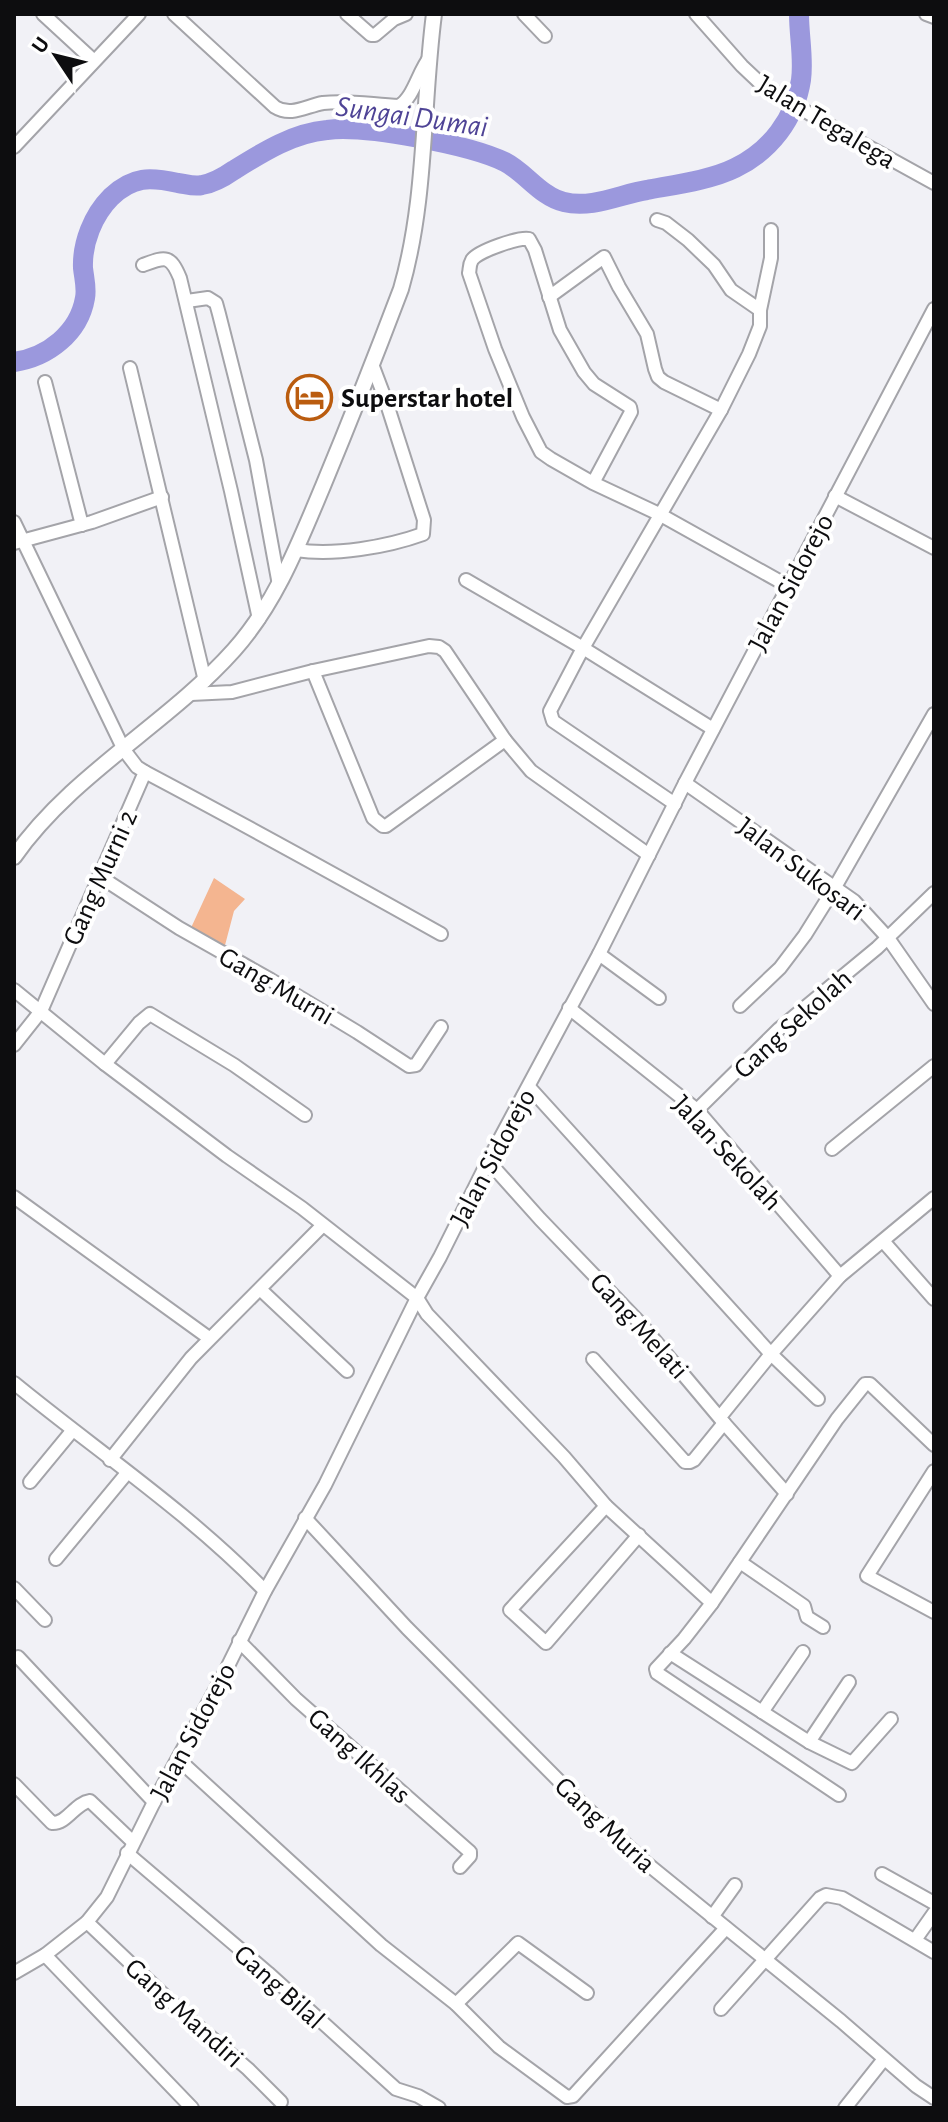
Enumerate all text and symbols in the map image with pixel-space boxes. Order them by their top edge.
north arrow [16,16,96,96]
text: U [27,33,53,57]
street label: Jalan Tegalega [752,70,900,175]
water label: Sungai Dumai [334,91,490,142]
hotel icon: Superstar hotel [286,373,334,421]
place label: Superstar hotel [341,385,513,413]
street label: Jalan Sidorejo [744,510,840,656]
street label: Gang Murni 2 [59,806,143,950]
street label: Jalan Sukosari [732,813,870,927]
street label: Gang Murni [214,943,338,1031]
street label: Gang Sekolah [729,965,858,1084]
street label: Jalan Sidorejo [446,1085,542,1231]
street label: Jalan Sekolah [667,1091,786,1216]
street label: Gang Melati [584,1268,693,1385]
street label: Jalan Sidorejo [146,1659,242,1805]
street label: Gang Ikhlas [302,1704,415,1809]
street label: Gang Muria [549,1772,660,1879]
street label: Gang Bilal [228,1940,329,2035]
street label: Gang Mandiri [119,1954,248,2073]

